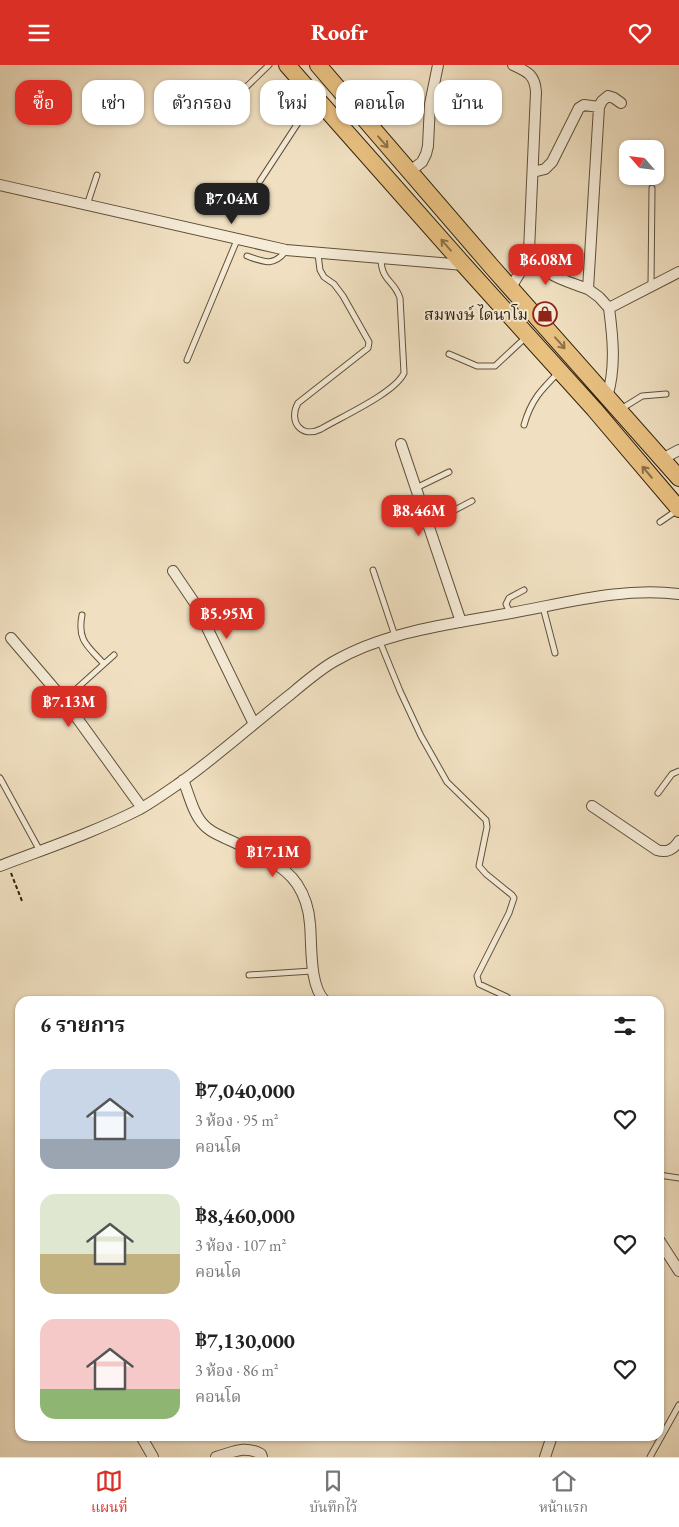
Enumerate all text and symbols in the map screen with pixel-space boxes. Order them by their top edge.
text: Roofr [311,18,368,47]
icon: menu [25,19,53,47]
icon: heart [626,19,654,47]
chip: ซื้อ [15,80,72,125]
chip: เช่า [82,80,144,125]
chip: ตัวกรอง [154,80,250,125]
chip: ใหม่ [260,80,326,125]
chip: คอนโด [336,80,424,125]
chip: บ้าน [434,80,502,125]
one-way arrow [378,135,389,148]
north arrow [619,140,664,185]
map controls [619,140,664,185]
pin: ฿7.04M [191,183,273,225]
text: ฿7.04M [206,188,258,209]
one-way arrow [441,239,452,252]
pin: ฿6.08M [505,243,587,286]
text: ฿6.08M [520,249,572,270]
shop icon: สมพงษ์ ไดนาโม [532,301,558,327]
place label: สมพงษ์ ไดนาโม [424,304,528,325]
one-way arrow [554,336,565,349]
one-way arrow [642,465,653,478]
pin: ฿8.46M [378,495,460,537]
text: ฿8.46M [393,500,445,521]
pin: ฿5.95M [186,597,268,640]
text: ฿5.95M [201,603,253,624]
pin: ฿7.13M [28,685,110,728]
text: ฿7.13M [43,691,95,712]
pin: ฿17.1M [232,835,314,878]
text: ฿17.1M [247,841,299,862]
text: 6 รายการ [40,1011,125,1038]
icon: filters [611,1012,639,1040]
text: ฿7,040,000 [195,1077,295,1104]
icon: home [80,1089,140,1149]
icon: heart [611,1105,639,1133]
text: 3 ห้อง · 95 m² [195,1110,279,1131]
text: คอนโด [195,1136,241,1157]
text: ฿8,460,000 [195,1202,295,1229]
icon: home [80,1214,140,1274]
icon: heart [611,1230,639,1258]
text: 3 ห้อง · 107 m² [195,1235,286,1256]
text: คอนโด [195,1261,241,1282]
text: ฿7,130,000 [195,1327,295,1354]
icon: home [80,1339,140,1399]
icon: heart [611,1355,639,1383]
text: 3 ห้อง · 86 m² [195,1360,279,1381]
text: คอนโด [195,1386,241,1407]
tab: แผนที่ [91,1467,128,1519]
tab: บันทึกไว้ [310,1467,357,1519]
tab: หน้าแรก [539,1467,588,1519]

